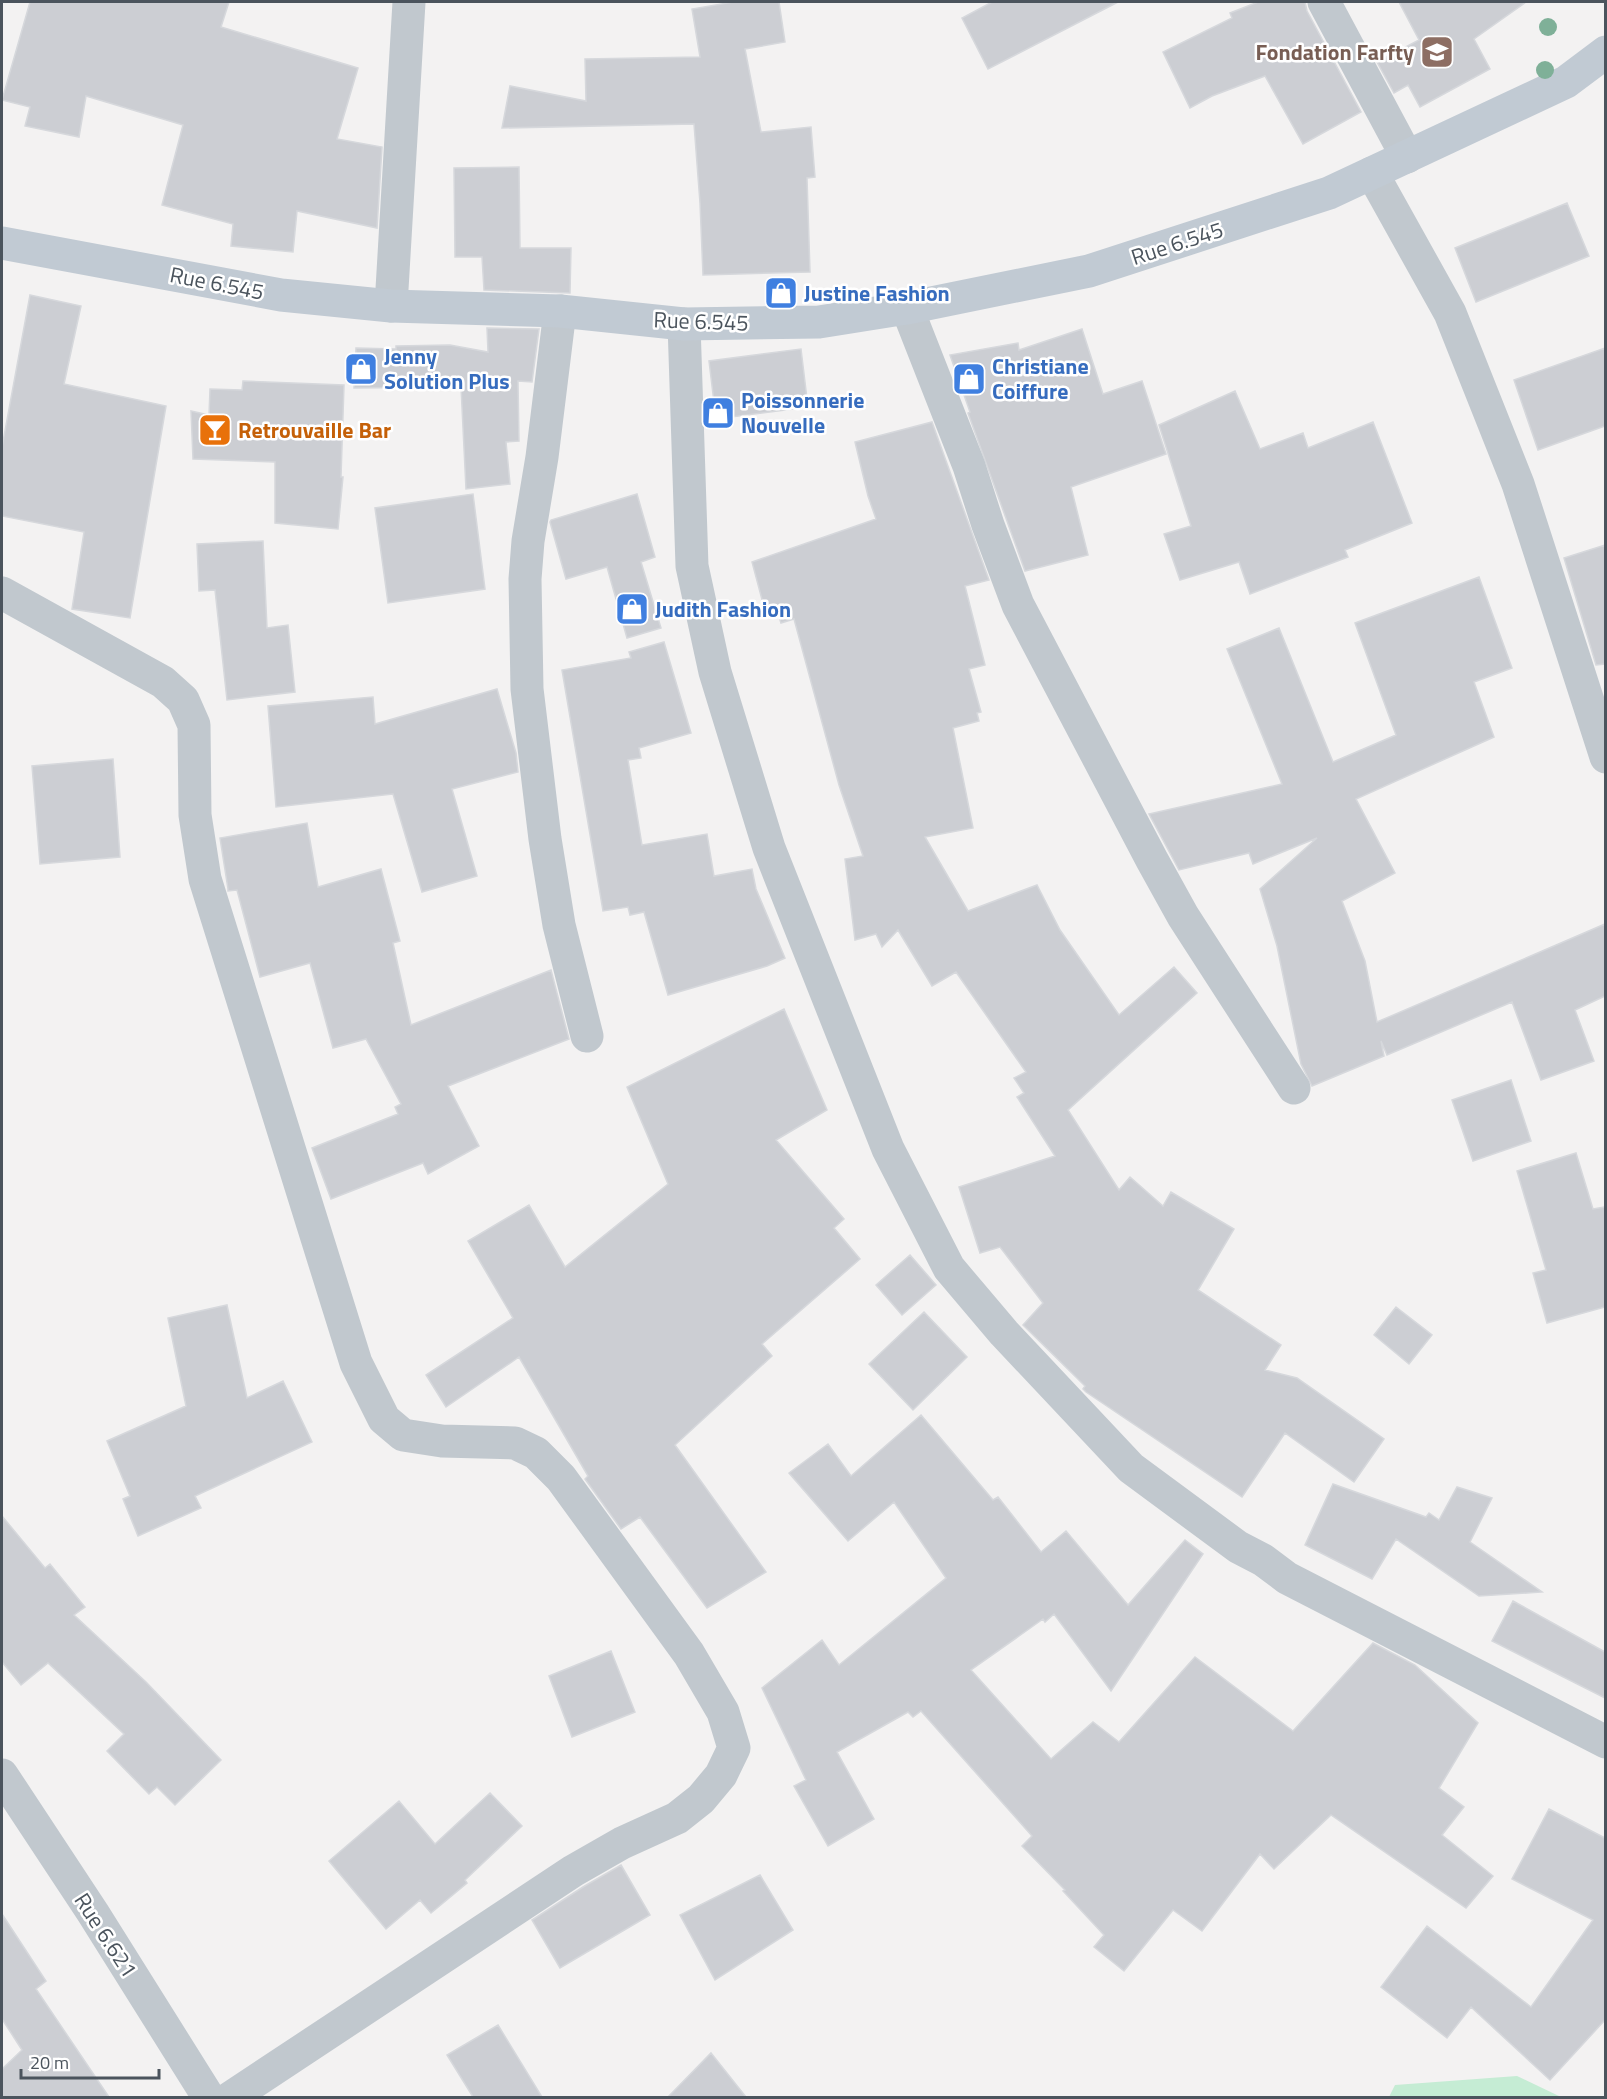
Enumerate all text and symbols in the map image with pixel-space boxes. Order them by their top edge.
school or university icon: Fondation Farfty [1419,34,1455,70]
place label: Fondation Farfty [1256,35,1414,69]
street label: Rue 6.545 [1126,212,1228,274]
street label: Rue 6.545 [167,257,267,309]
shop icon: Justine Fashion [763,275,799,311]
place label: Justine Fashion [804,276,950,310]
street label: Rue 6.545 [653,302,749,340]
place label: Jenny Solution Plus [384,339,510,398]
place label: Christiane Coiffure [992,349,1089,408]
shop icon: Jenny Solution Plus [343,351,379,387]
shop icon: Christiane Coiffure [951,361,987,397]
place label: Poissonnerie Nouvelle [741,383,864,442]
shop icon: Poissonnerie Nouvelle [700,395,736,431]
bar icon: Retrouvaille Bar [197,412,233,448]
place label: Retrouvaille Bar [238,413,391,447]
shop icon: Judith Fashion [614,591,650,627]
place label: Judith Fashion [655,592,791,626]
street label: Rue 6.621 [66,1886,146,1984]
scale bar [21,2042,159,2080]
text: 20 m [30,2049,69,2076]

